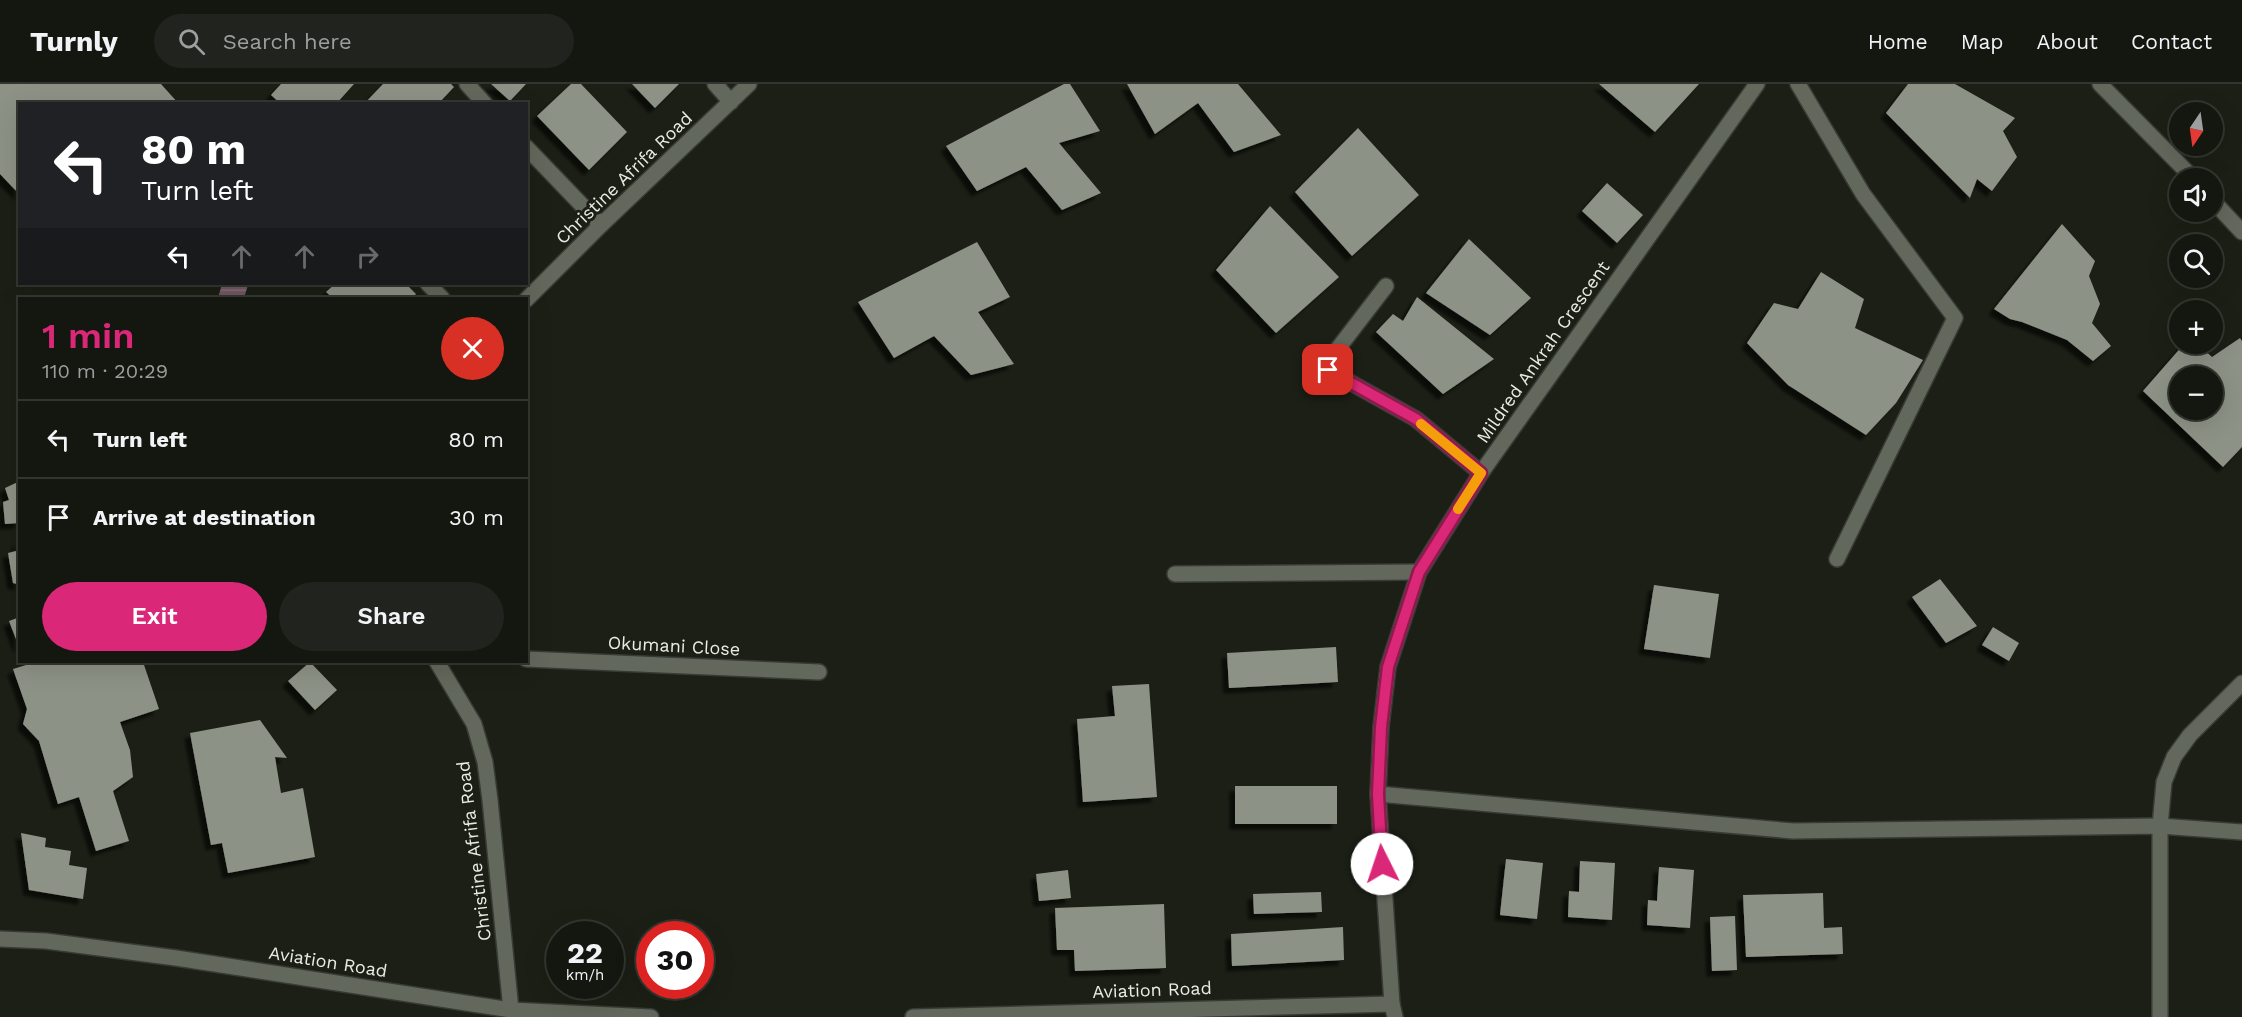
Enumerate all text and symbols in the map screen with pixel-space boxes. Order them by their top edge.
search box [154,14,574,68]
text: Turnly [30,25,118,58]
icon: search [175,25,208,58]
text: Search here [223,29,352,54]
text: Home [1868,29,1928,54]
text: Map [1961,29,2004,54]
text: About [2037,29,2098,54]
text: Contact [2131,29,2212,54]
north arrow [2169,102,2223,156]
map controls [2169,102,2223,420]
street label: Christine Afrifa Road [551,107,696,248]
text: 80 m [141,125,246,174]
icon: left [42,126,120,204]
button: sound [2169,168,2223,222]
text: Turn left [141,175,253,207]
button: search [2169,234,2223,288]
icon: left [162,240,195,273]
icon: ahead [225,240,258,273]
icon: ahead [288,240,321,273]
icon: right [351,240,384,273]
street label: Mildred Ankrah Crescent [1472,256,1614,447]
button: + [2169,300,2223,354]
text: 1 min [42,315,134,357]
button: close [441,317,504,380]
pin [1302,344,1353,395]
icon: arrive [1311,353,1344,386]
text: 110 m · 20:29 [42,359,168,383]
button: − [2169,366,2223,420]
icon: left [42,423,75,456]
text: Turn left [93,427,187,452]
text: 80 m [448,427,504,452]
icon: arrive [42,501,75,534]
text: Arrive at destination [93,505,316,530]
text: 30 m [449,505,504,530]
button: Exit [42,582,267,651]
button: Share [279,582,504,651]
street label: Okumani Close [607,632,741,659]
street label: Christine Afrifa Road [452,760,495,942]
position arrow [1350,832,1414,896]
speed limit sign: 30 [636,921,714,999]
text: 22 [567,935,603,970]
street label: Aviation Road [267,942,389,981]
text: km/h [566,966,604,984]
street label: Aviation Road [1092,977,1212,1002]

